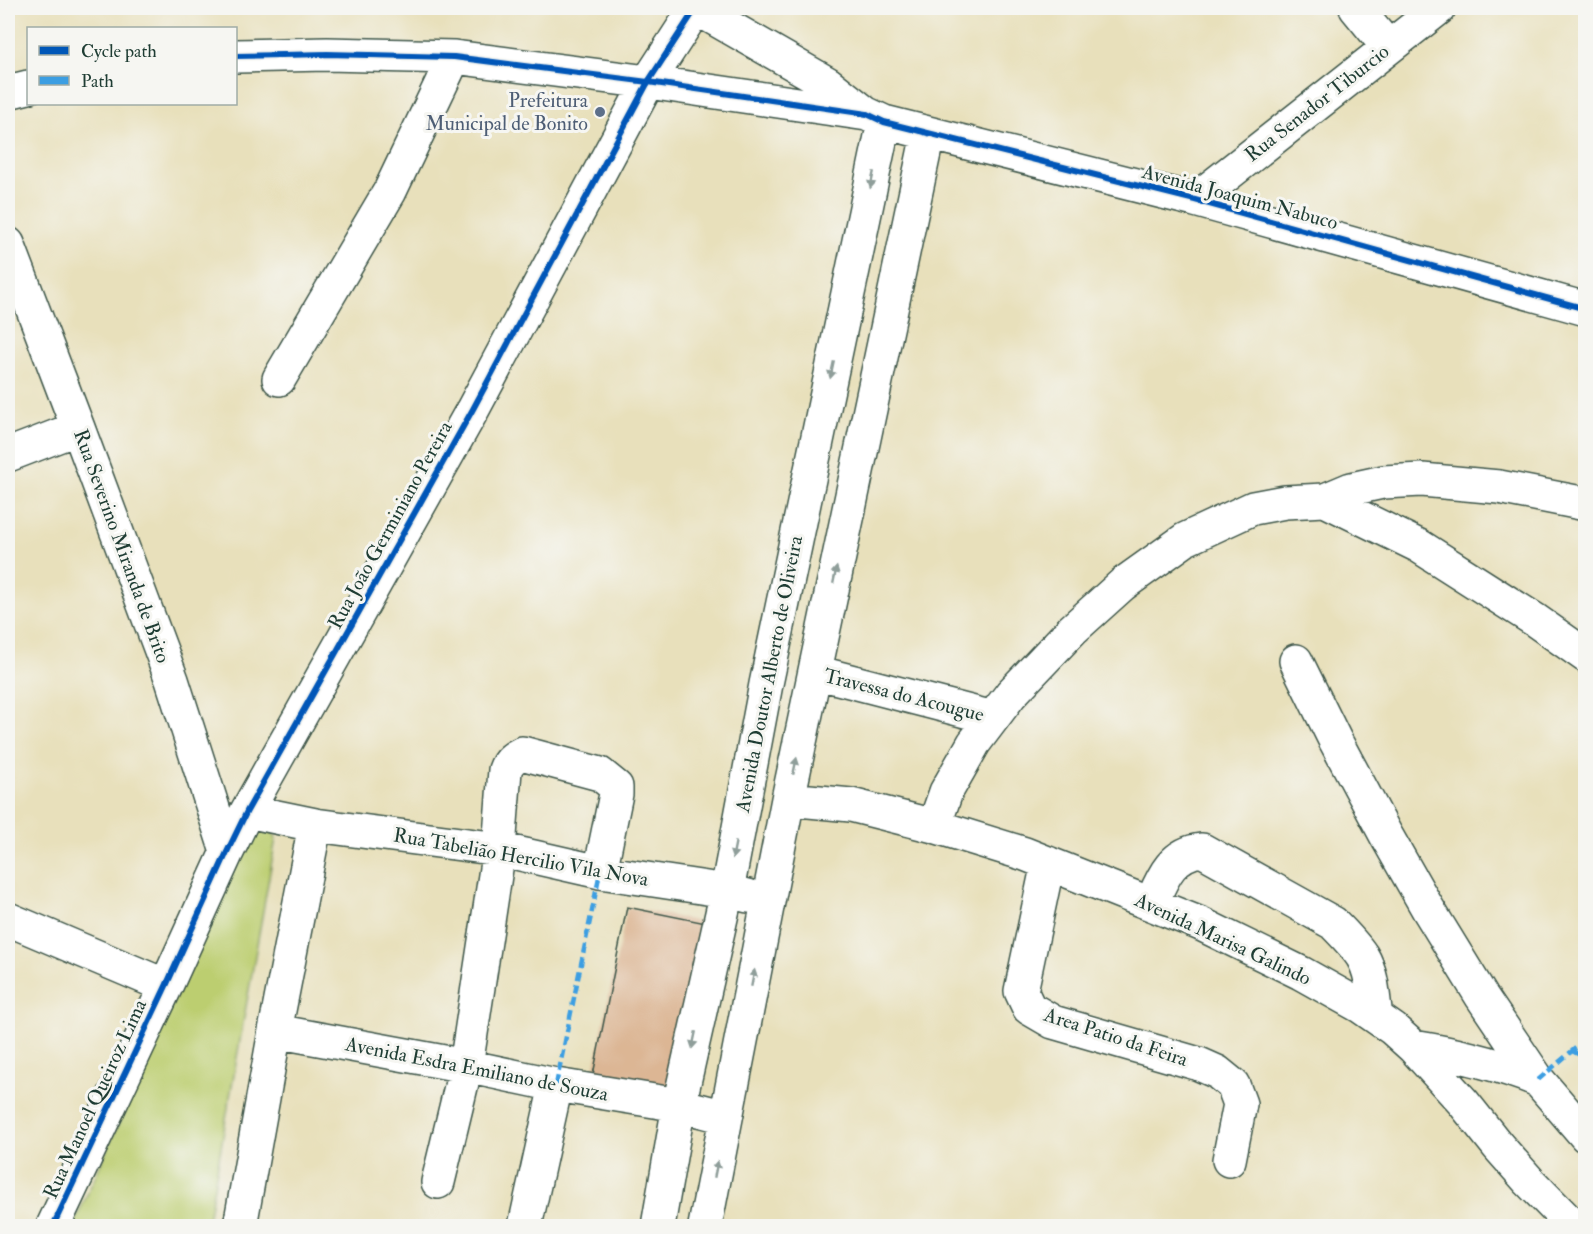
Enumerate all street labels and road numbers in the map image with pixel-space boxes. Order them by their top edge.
street label: Rua Senador Tiburcio [1240,39,1394,167]
street label: Avenida Joaquim Nabuco [1138,159,1341,235]
street label: Rua João Germiniano Pereira [322,416,458,633]
street label: Rua Severino Miranda de Brito [68,426,176,666]
street label: Avenida Doutor Alberto de Oliveira [730,533,808,815]
street label: Travessa do Acougue [821,663,987,727]
street label: Rua Tabelião Hercilio Vila Nova [392,822,651,892]
street label: Avenida Marisa Galindo [1130,887,1315,991]
street label: Rua Manoel Queiroz Lima [38,995,153,1203]
street label: Area Patio da Feira [1040,1002,1192,1072]
street label: Avenida Esdra Emiliano de Souza [342,1031,611,1107]

